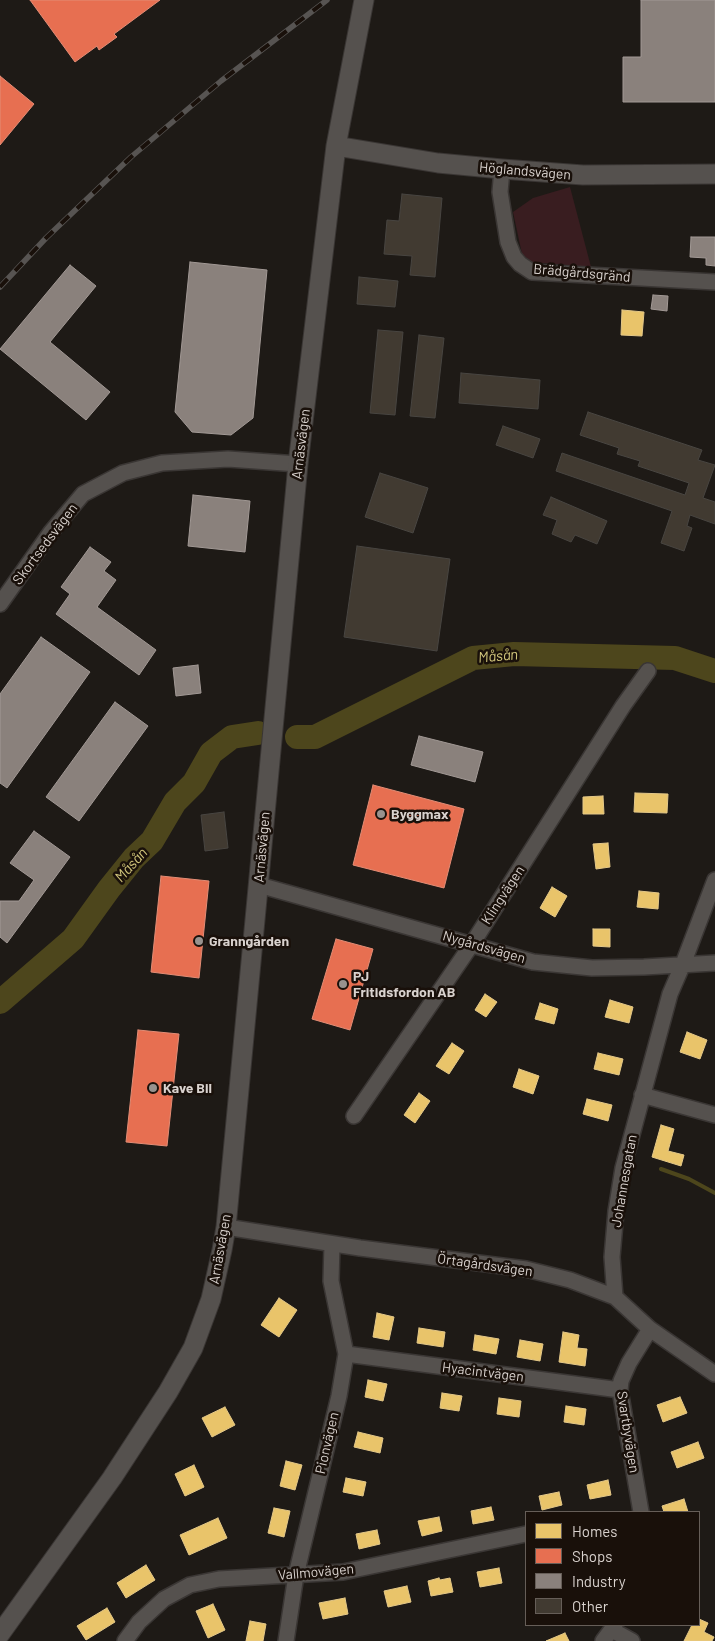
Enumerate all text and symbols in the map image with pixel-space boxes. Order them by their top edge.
street label: Höglandsvägen [478,159,572,183]
street label: Brädgårdsgränd [533,260,631,286]
street label: Arnäsvägen [288,408,314,480]
street label: Skortsedsvägen [9,500,81,588]
water label: Måsån [477,645,519,667]
place label: Byggmax [391,806,448,822]
marker: Byggmax [375,808,387,820]
street label: Arnäsvägen [251,811,273,883]
water label: Måsån [111,844,151,886]
street label: Klingvägen [478,863,528,927]
street label: Nygårdsvägen [441,927,527,967]
place label: Granngården [209,933,289,949]
marker: Granngården [193,935,205,947]
place label: PJ Fritidsfordon AB [353,968,455,1000]
marker: PJ Fritidsfordon AB [337,978,349,990]
place label: Kave Bil [163,1080,212,1096]
marker: Kave Bil [147,1082,159,1094]
street label: Johannesgatan [608,1133,640,1229]
street label: Arnäsvägen [206,1213,234,1285]
street label: Örtagårdsvägen [436,1250,534,1280]
street label: Hyacintvägen [441,1359,525,1385]
street label: Svartbyvägen [613,1390,643,1474]
street label: Pionvägen [312,1410,342,1476]
legend [525,1511,700,1626]
text: Homes [572,1522,617,1540]
text: Shops [572,1547,612,1565]
street label: Vallmovägen [277,1560,355,1584]
text: Industry [572,1572,626,1590]
text: Other [572,1597,608,1615]

